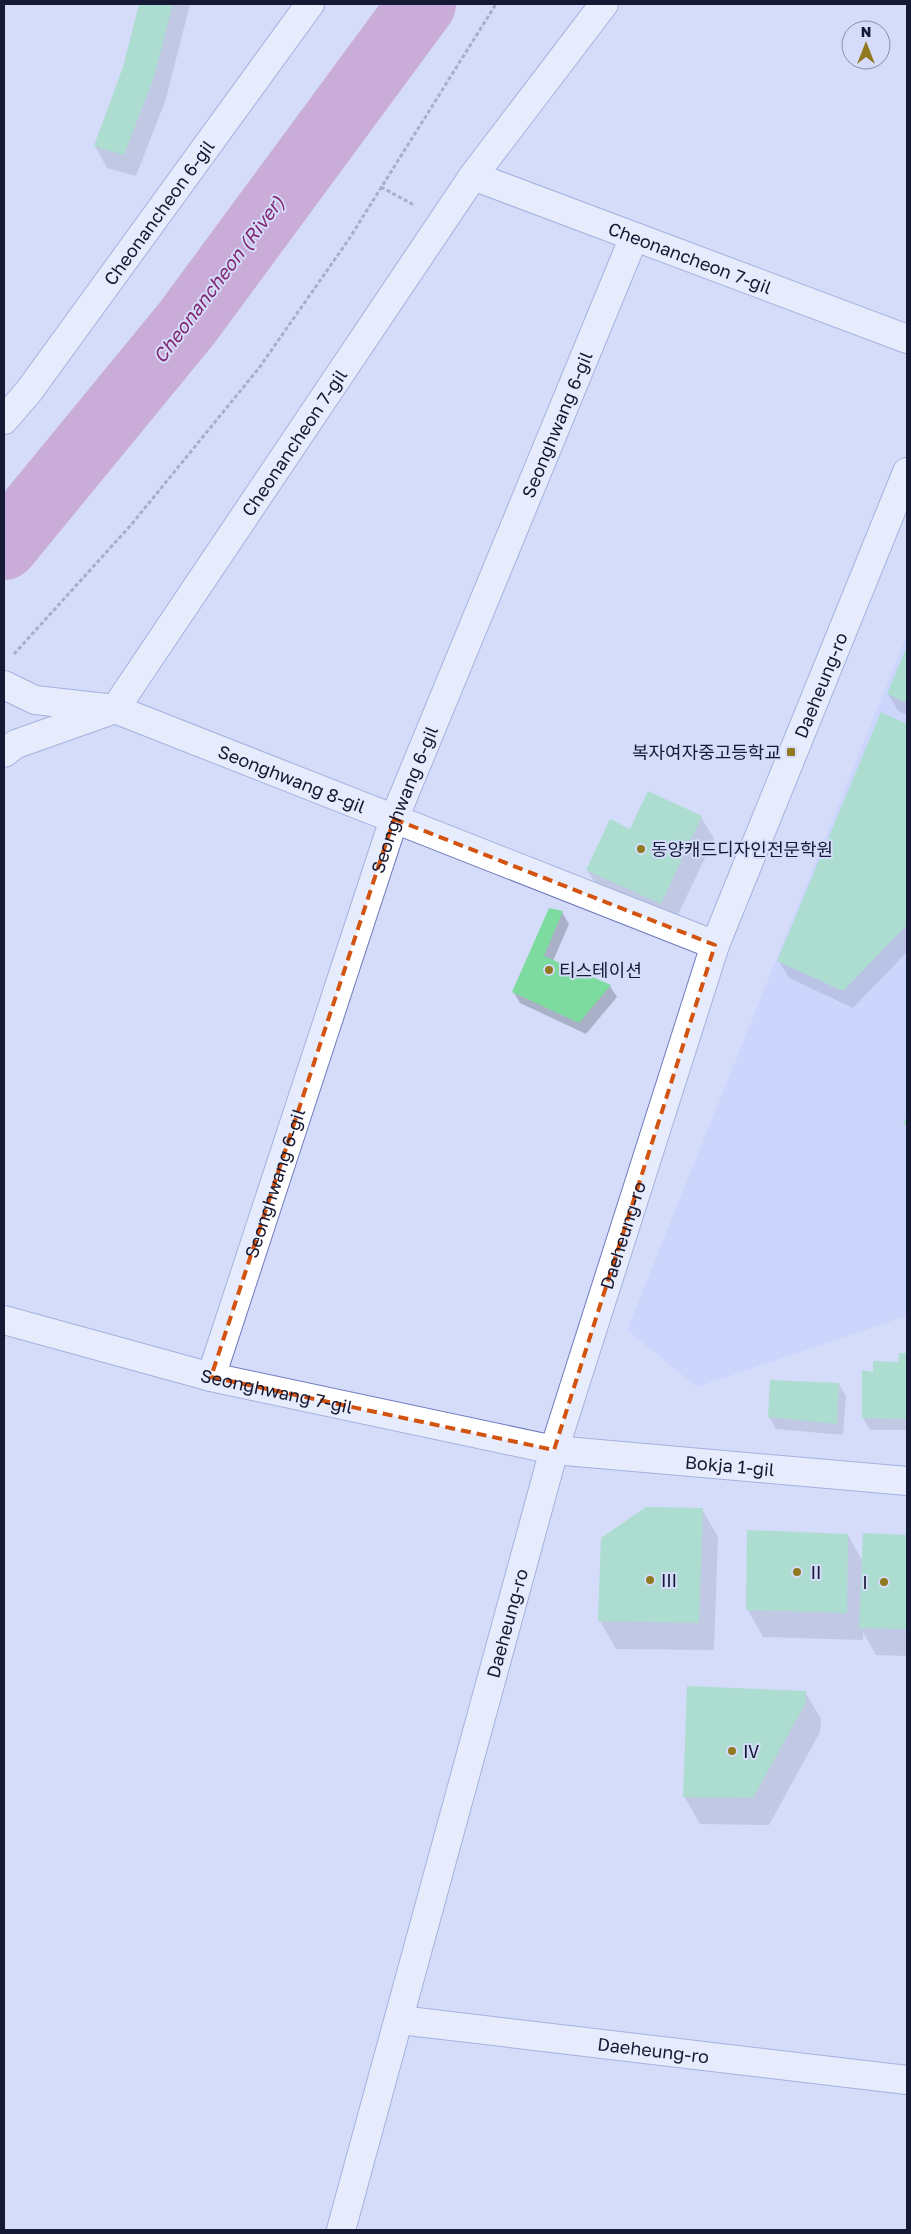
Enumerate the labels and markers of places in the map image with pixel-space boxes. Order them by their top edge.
place label: 복자여자중고등학교 [632,741,781,763]
marker: 복자여자중고등학교 [785,746,797,758]
place label: 동양캐드디자인전문학원 [651,838,833,860]
marker: 동양캐드디자인전문학원 [635,843,647,855]
place label: 티스테이션 [559,959,642,981]
marker: 티스테이션 [543,964,555,976]
place label: Ⅱ [807,1561,825,1583]
marker: Ⅱ [791,1566,803,1578]
place label: Ⅲ [660,1569,678,1591]
place label: Ⅰ [856,1571,874,1593]
marker: Ⅲ [644,1574,656,1586]
marker: Ⅰ [878,1576,890,1588]
place label: Ⅳ [742,1740,760,1762]
marker: Ⅳ [726,1745,738,1757]

